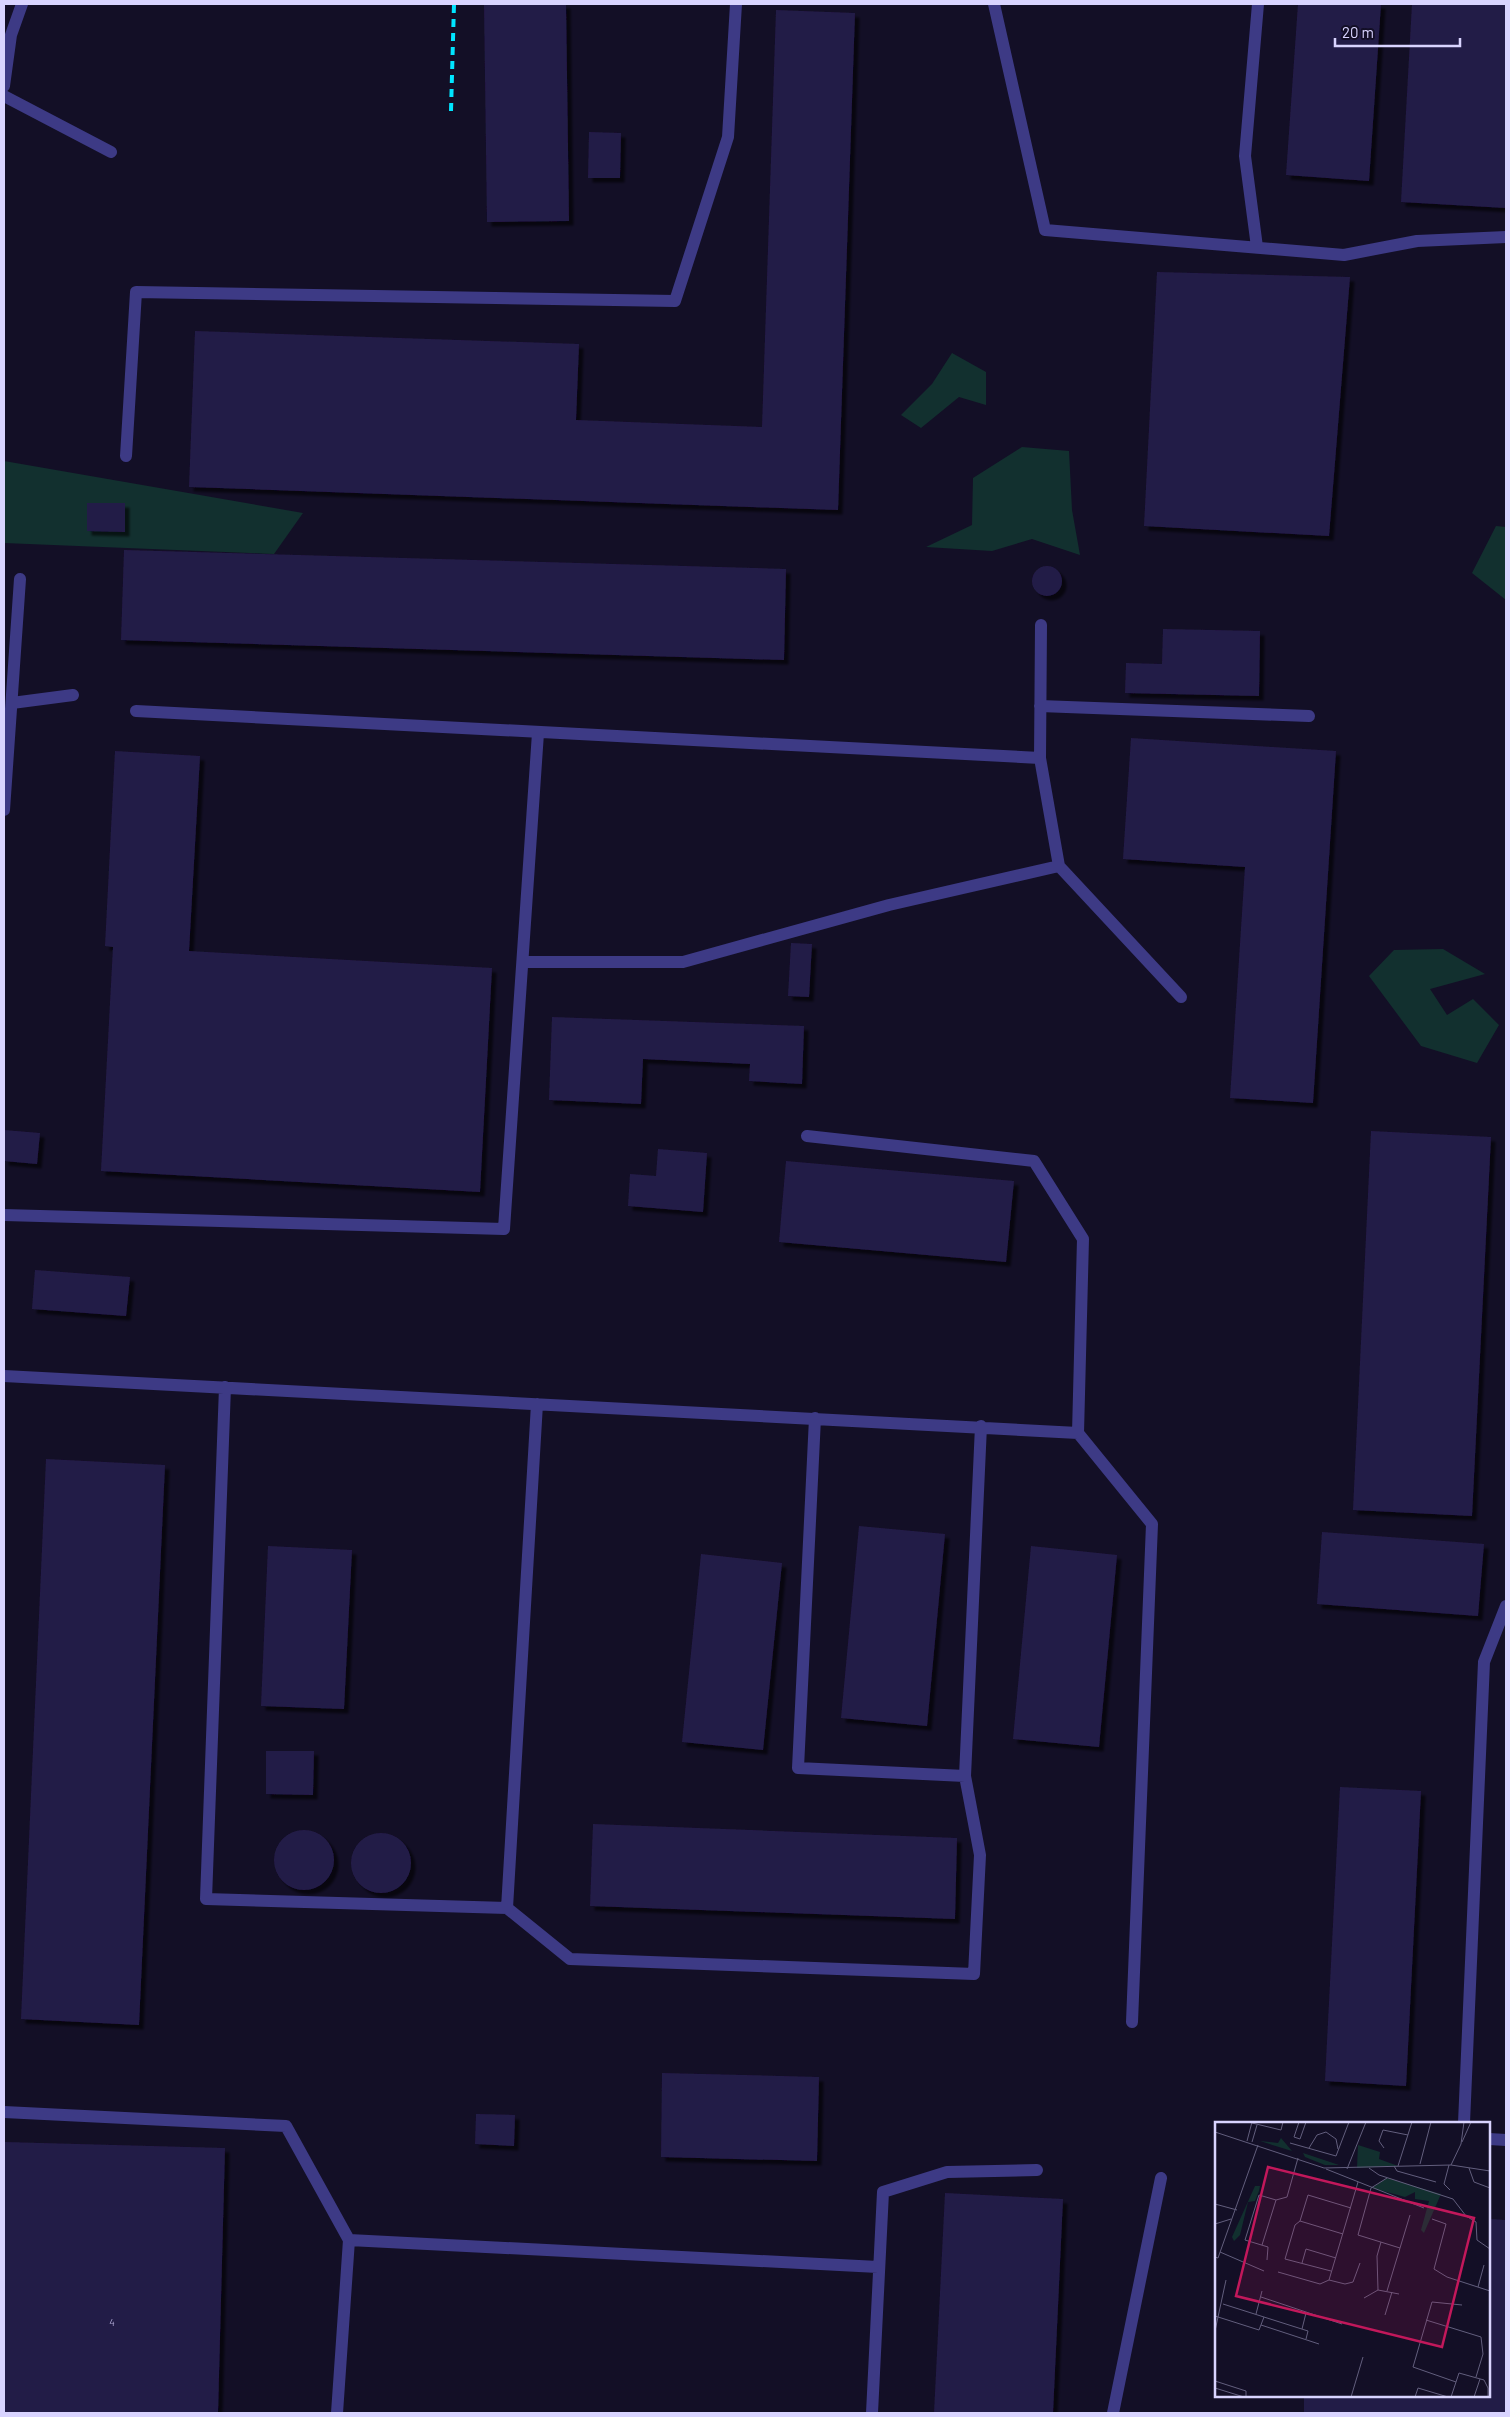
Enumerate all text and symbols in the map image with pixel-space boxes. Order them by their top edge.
scale bar [1335,15,1460,47]
text: 20 m [1342,23,1374,41]
inset map [1215,2122,1490,2397]
house number: 4 [109,2316,115,2328]

